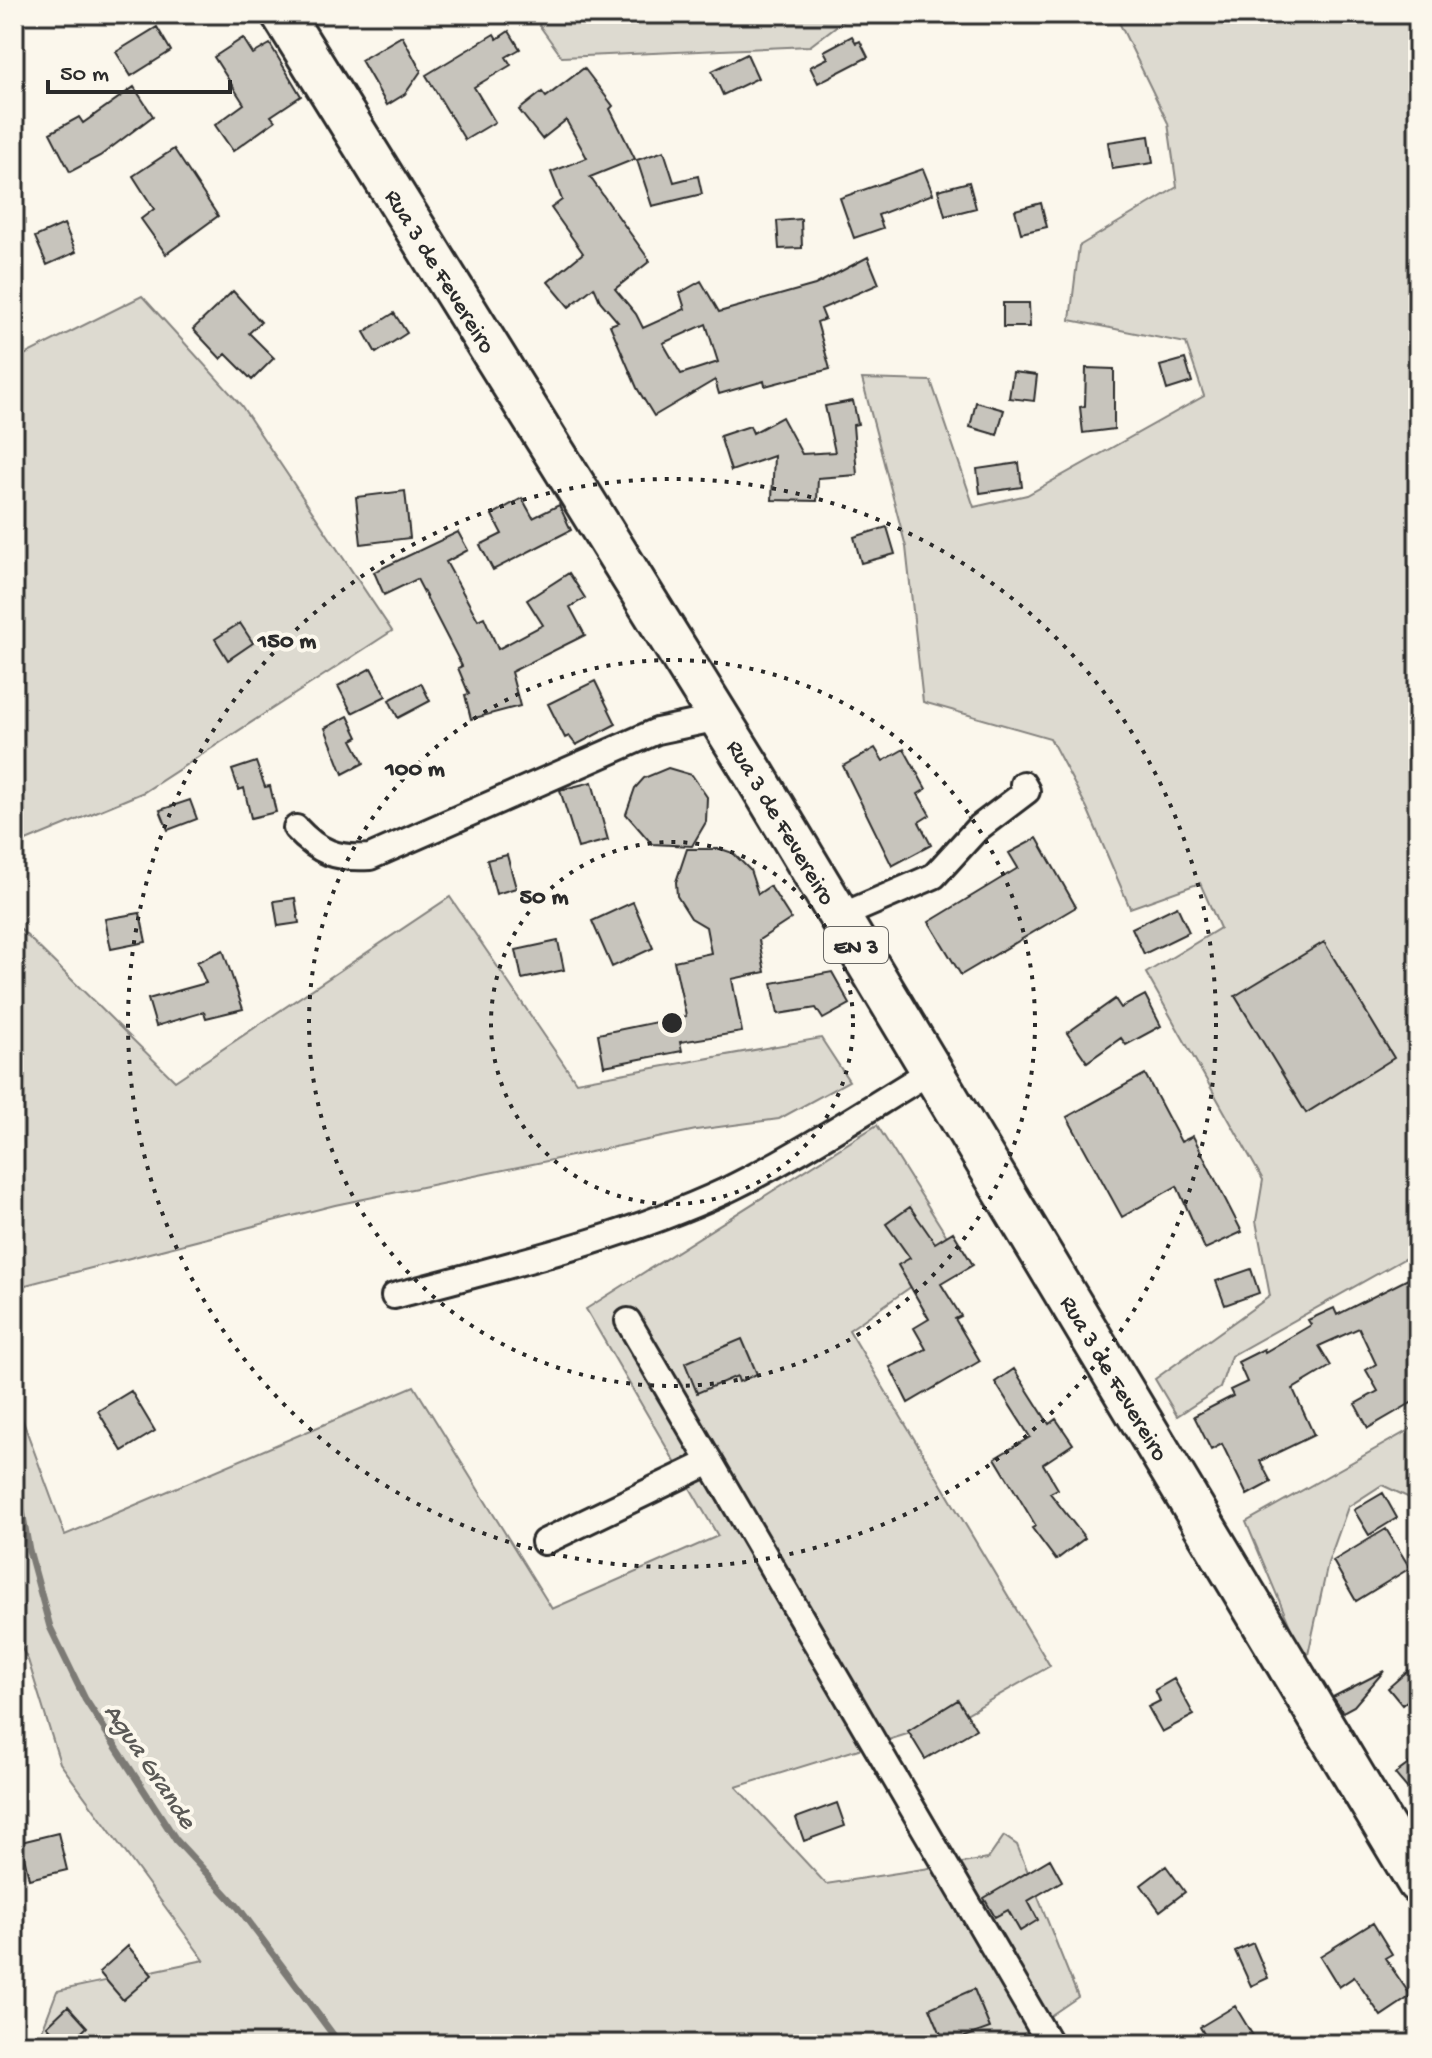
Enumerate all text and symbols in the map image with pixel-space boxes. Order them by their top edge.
scale bar [48,44,230,94]
text: 50 m [60,61,109,90]
street label: Rua 3 de Fevereiro [376,185,500,360]
text: 150 m [257,628,316,657]
street label: Rua 3 de Fevereiro [718,735,840,911]
text: 100 m [384,756,445,785]
text: 50 m [520,884,568,913]
road number: EN 3 [824,927,888,963]
centre of rings [658,1009,686,1037]
street label: Rua 3 de Fevereiro [1052,1291,1173,1467]
water label: Agua Grande [95,1699,202,1837]

